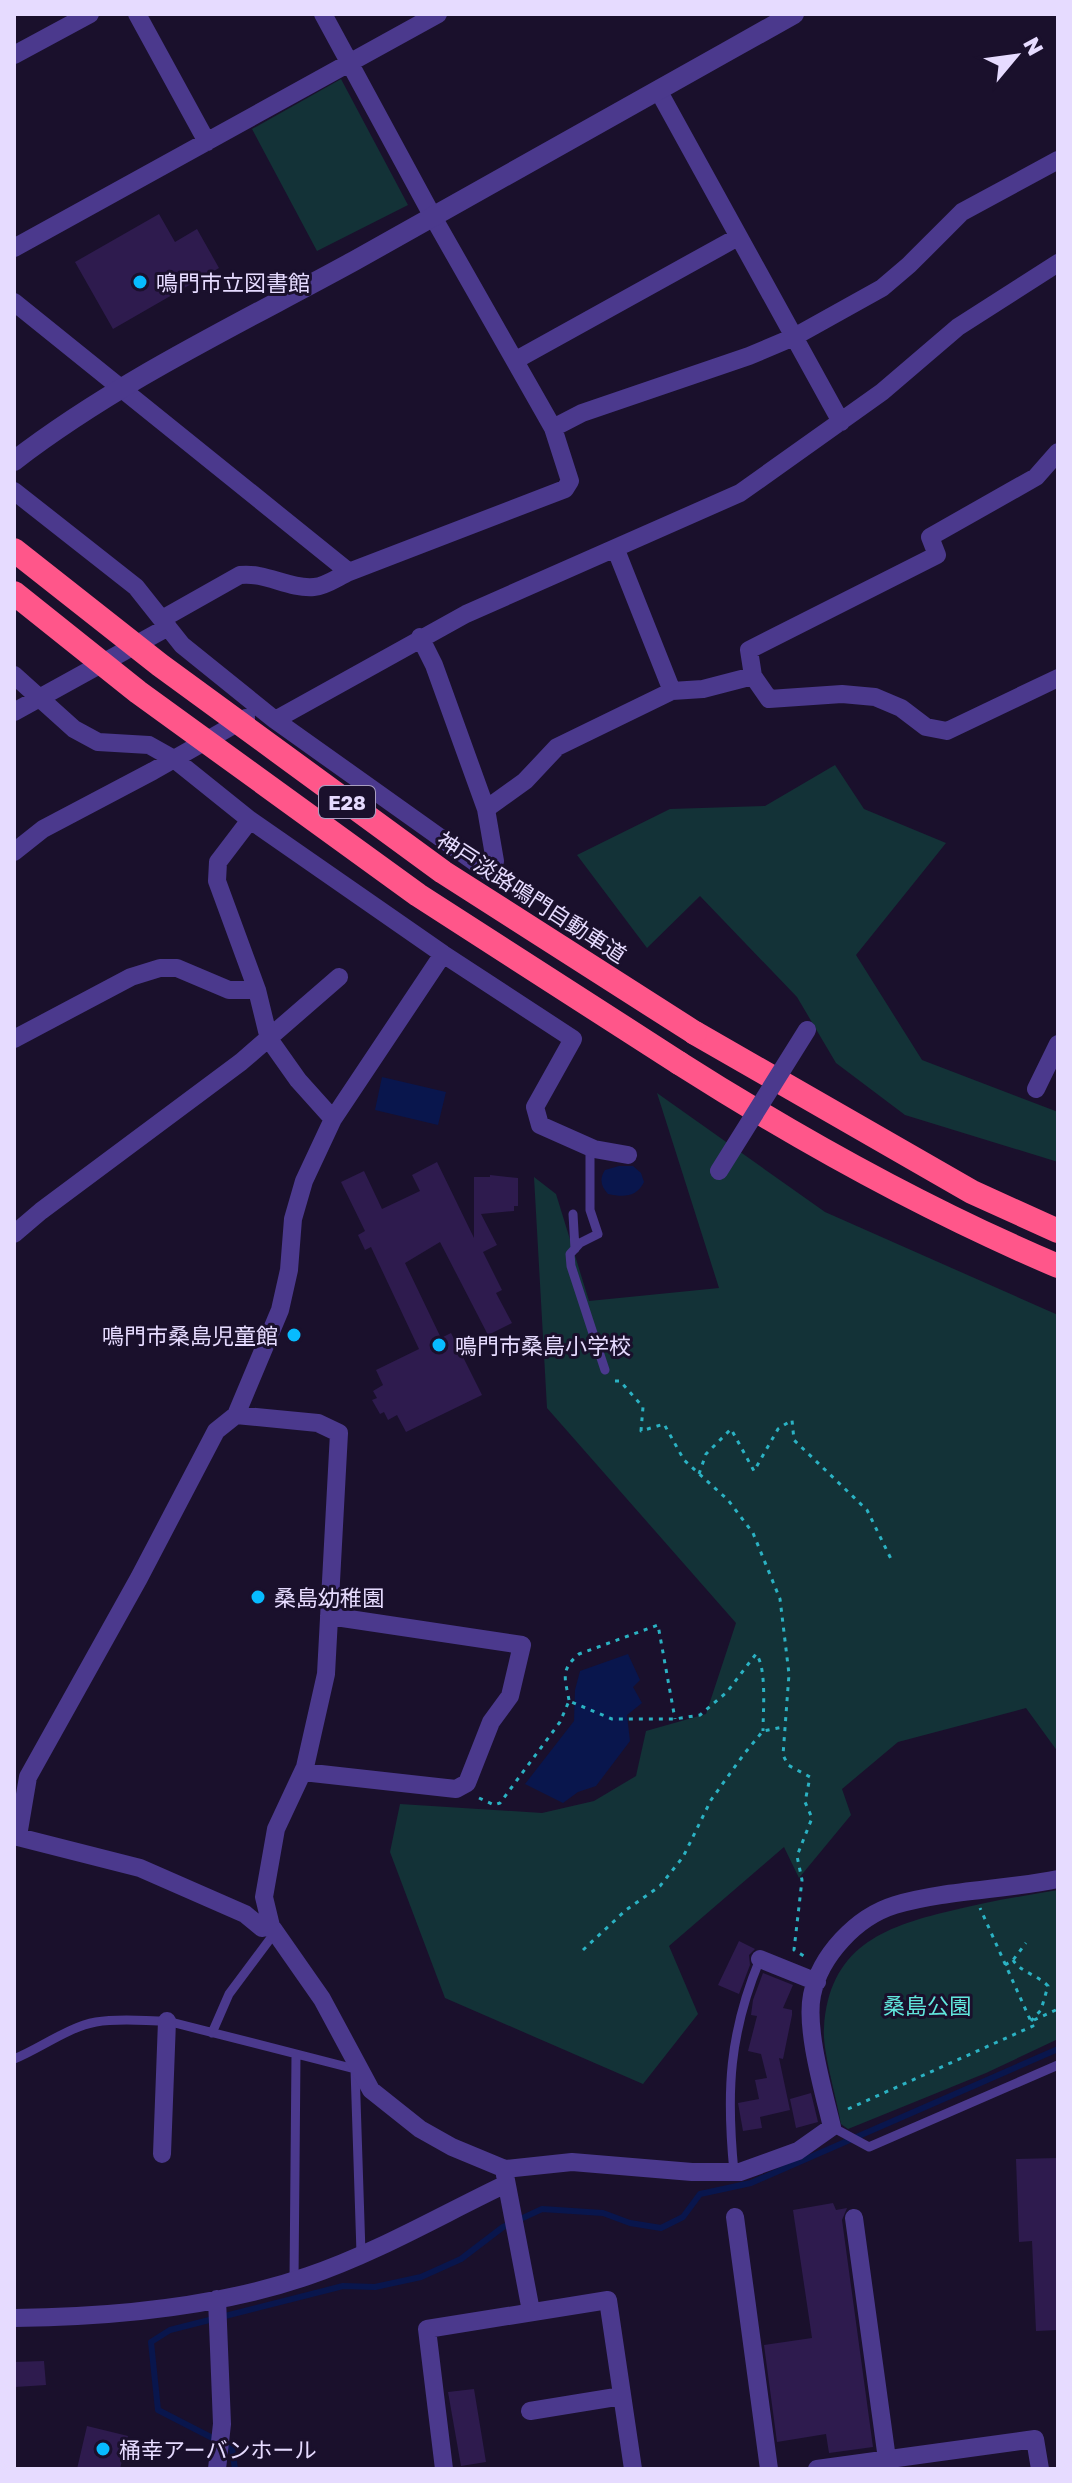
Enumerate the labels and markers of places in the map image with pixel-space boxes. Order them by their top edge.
place label: 鳴門市立図書館 [156,269,310,296]
marker: 鳴門市立図書館 [131,273,149,291]
place label: 鳴門市桑島児童館 [102,1322,278,1349]
marker: 鳴門市桑島児童館 [285,1326,303,1344]
place label: 鳴門市桑島小学校 [455,1332,631,1359]
marker: 鳴門市桑島小学校 [430,1336,448,1354]
place label: 桑島幼稚園 [274,1584,384,1611]
marker: 桑島幼稚園 [249,1588,267,1606]
place label: 桶幸アーバンホール [119,2436,317,2463]
marker: 桶幸アーバンホール [94,2440,112,2458]

